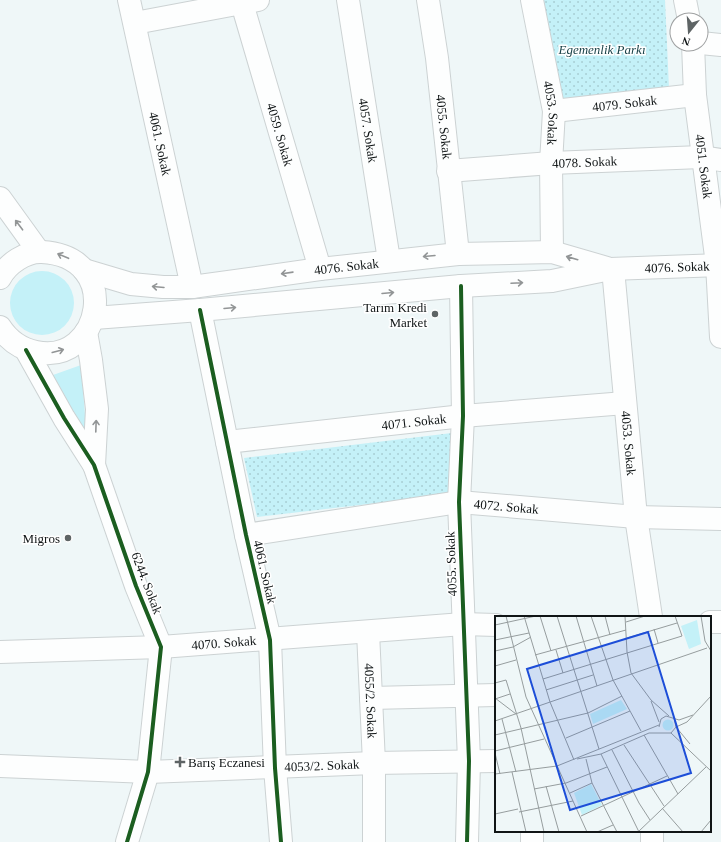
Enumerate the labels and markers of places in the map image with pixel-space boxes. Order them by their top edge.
place label: Tarım Kredi Market [363,300,427,330]
marker: Tarım Kredi Market [430,309,440,319]
place label: Migros [22,531,60,546]
marker: Migros [63,533,73,543]
place label: Barış Eczanesi [188,755,265,770]
marker: Barış Eczanesi [175,757,185,767]

